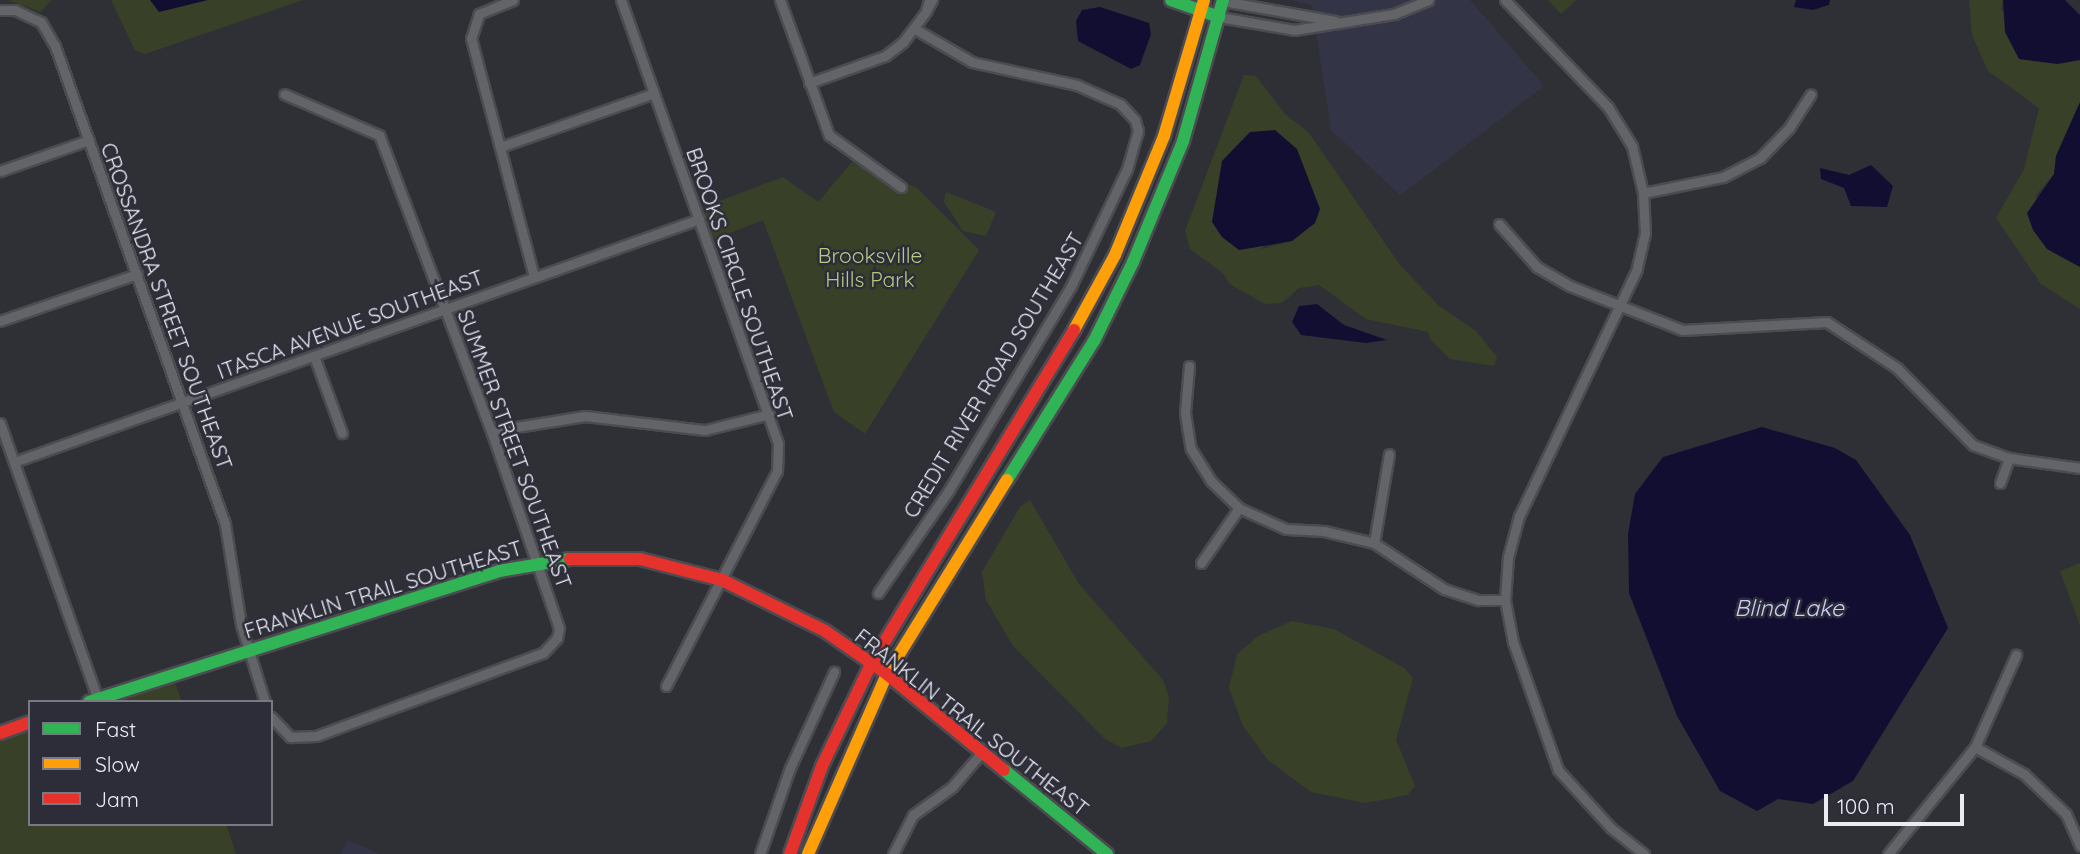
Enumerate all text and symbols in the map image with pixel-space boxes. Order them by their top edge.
street label: CROSSANDRA STREET SOUTHEAST [96,139,238,473]
street label: BROOKS CIRCLE SOUTHEAST [681,144,799,424]
street label: CREDIT RIVER ROAD SOUTHEAST [898,228,1088,522]
park label: Brooksville Hills Park [818,242,922,292]
street label: ITASCA AVENUE SOUTHEAST [213,264,487,384]
street label: SUMMER STREET SOUTHEAST [453,306,577,592]
street label: FRANKLIN TRAIL SOUTHEAST [241,535,525,643]
water label: Blind Lake [1734,594,1844,622]
street label: FRANKLIN TRAIL SOUTHEAST [850,623,1094,821]
legend [28,700,273,826]
text: Fast [95,716,136,742]
text: Slow [95,751,140,777]
scale bar [1828,780,1968,824]
text: Jam [95,786,139,812]
text: 100 m [1837,793,1895,819]

